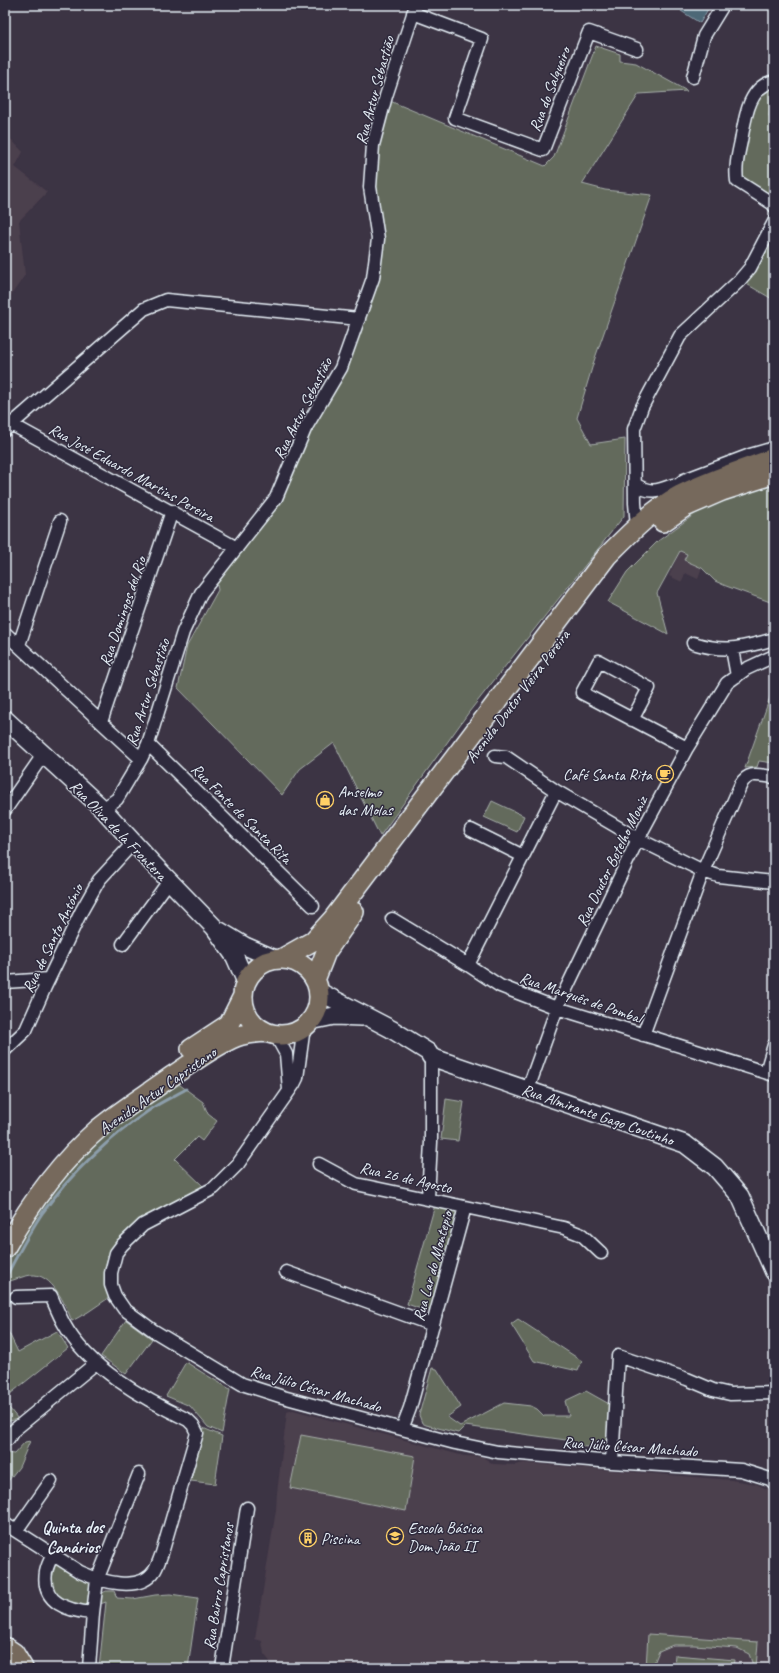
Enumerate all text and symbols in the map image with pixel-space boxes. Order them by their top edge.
street label: Rua Artur Sebastião [351,33,399,147]
street label: Rua do Salgueiro [525,42,576,134]
street label: Rua Artur Sebastião [269,353,338,463]
street label: Rua José Eduardo Martins Pereira [45,419,219,527]
street label: Rua Domingos del Rio [95,552,152,669]
street label: Avenida Doutor Vieira Pereira [461,625,575,767]
street label: Rua Artur Sebastião [121,635,175,748]
street label: Rua Fonte de Santa Rita [187,759,297,869]
cafe icon: Café Santa Rita [655,764,675,784]
place label: Café Santa Rita [563,765,653,785]
street label: Rua Oliva de la Frontera [65,776,172,886]
place label: Anselmo das Molas [338,782,394,820]
shop icon: Anselmo das Molas [315,790,335,810]
street label: Rua Doutor Botelho Moniz [572,791,653,930]
street label: Rua de Santo António [18,879,89,996]
street label: Rua Marquês de Pombal [517,968,647,1029]
street label: Avenida Artur Capristano [95,1041,222,1139]
street label: Rua Almirante Gago Coutinho [519,1080,679,1151]
street label: Rua 26 de Agosto [358,1158,455,1199]
street label: Rua Lar do Montepio [409,1207,458,1323]
street label: Rua Júlio César Machado [248,1361,385,1418]
street label: Rua Júlio César Machado [562,1432,699,1462]
district label: Quinta dos Canários [42,1517,106,1558]
place label: Escola Básica Dom João II [408,1518,484,1556]
street label: Rua Bairro Capristanos [199,1520,239,1651]
school or university icon: Escola Básica Dom João II [385,1526,405,1546]
building icon: Piscina [298,1528,318,1548]
place label: Piscina [321,1529,361,1549]

